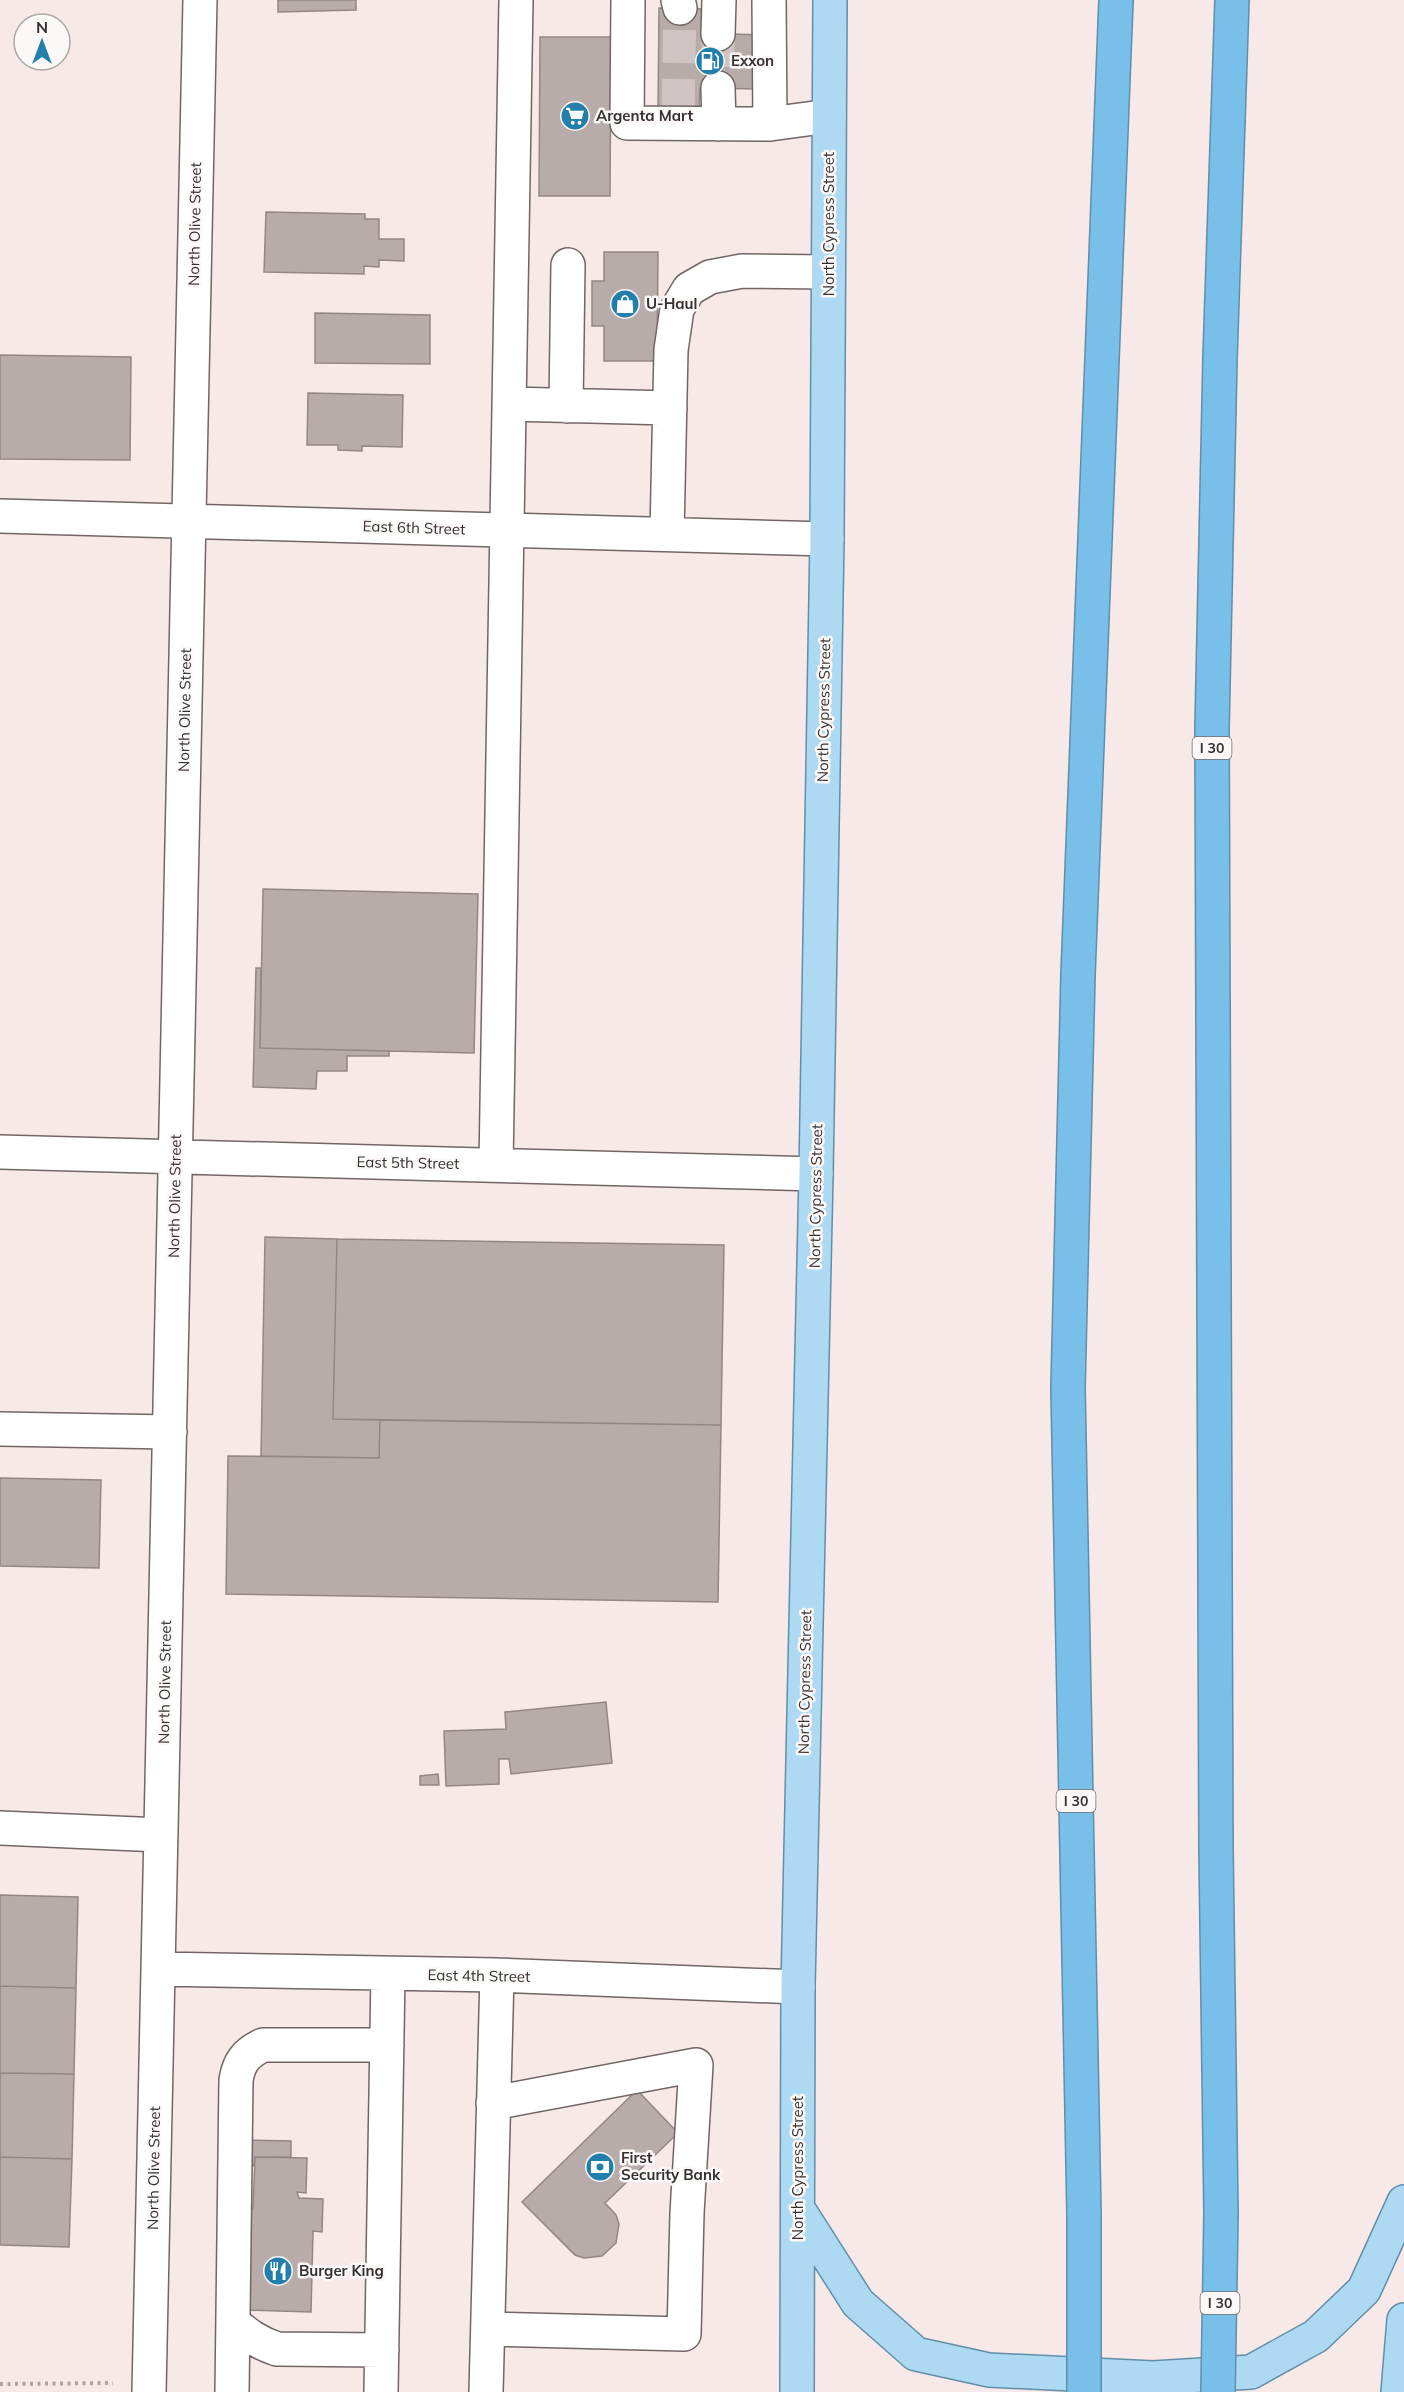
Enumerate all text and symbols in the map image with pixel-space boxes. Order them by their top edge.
north arrow [12,12,72,72]
text: N [36,17,48,37]
fuel station icon: Exxon [694,45,726,77]
place label: Exxon [731,51,774,70]
supermarket icon: Argenta Mart [559,100,591,132]
place label: Argenta Mart [596,106,693,125]
street label: North Cypress Street [819,152,838,296]
street label: North Olive Street [184,162,205,286]
shop icon: U-Haul [609,288,641,320]
place label: U-Haul [646,294,697,313]
street label: East 6th Street [362,516,466,539]
street label: North Cypress Street [813,638,834,782]
street label: North Olive Street [174,648,195,772]
road number: I 30 [1192,737,1232,759]
street label: North Cypress Street [805,1124,826,1268]
street label: North Olive Street [164,1134,185,1258]
street label: East 5th Street [357,1152,460,1173]
street label: North Cypress Street [794,1610,815,1754]
street label: North Olive Street [154,1620,175,1744]
road number: I 30 [1056,1790,1096,1812]
street label: East 4th Street [428,1965,531,1986]
street label: North Cypress Street [788,2096,807,2240]
street label: North Olive Street [143,2106,164,2230]
place label: First Security Bank [621,2148,721,2184]
bank icon: First Security Bank [584,2151,616,2183]
restaurant icon: Burger King [262,2255,294,2287]
place label: Burger King [299,2261,384,2280]
road number: I 30 [1200,2292,1240,2314]

